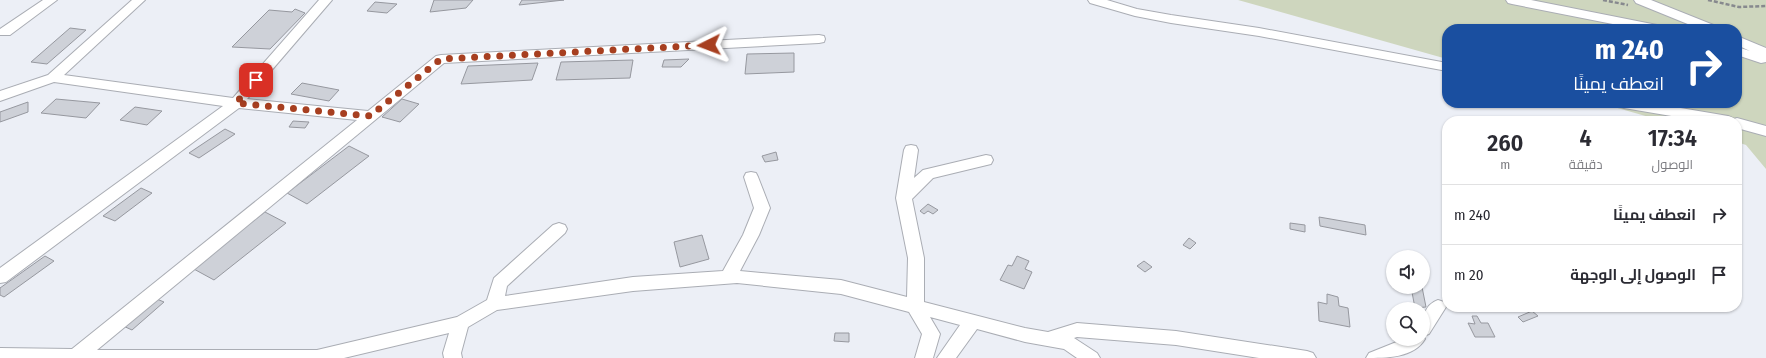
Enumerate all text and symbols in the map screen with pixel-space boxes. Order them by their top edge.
position arrow [688,24,730,66]
text: 240 m [1595,33,1664,66]
icon: right [1678,40,1730,92]
pin [239,63,273,97]
icon: arrive [245,69,267,91]
text: انعطف يمينًا [1573,73,1664,95]
text: 4 [1580,124,1592,152]
text: 17:34 [1648,124,1697,152]
text: 260 [1487,129,1524,157]
text: m [1500,157,1510,172]
text: دقيقة [1569,157,1603,172]
text: الوصول [1652,157,1693,172]
icon: right [1708,204,1730,226]
text: 240 m [1454,206,1490,224]
text: انعطف يمينًا [1613,206,1696,224]
map controls [1386,250,1430,346]
button: sound [1386,250,1430,294]
icon: arrive [1708,264,1730,286]
text: 20 m [1454,266,1484,284]
text: الوصول إلى الوجهة [1570,266,1696,284]
button: search [1386,302,1430,346]

